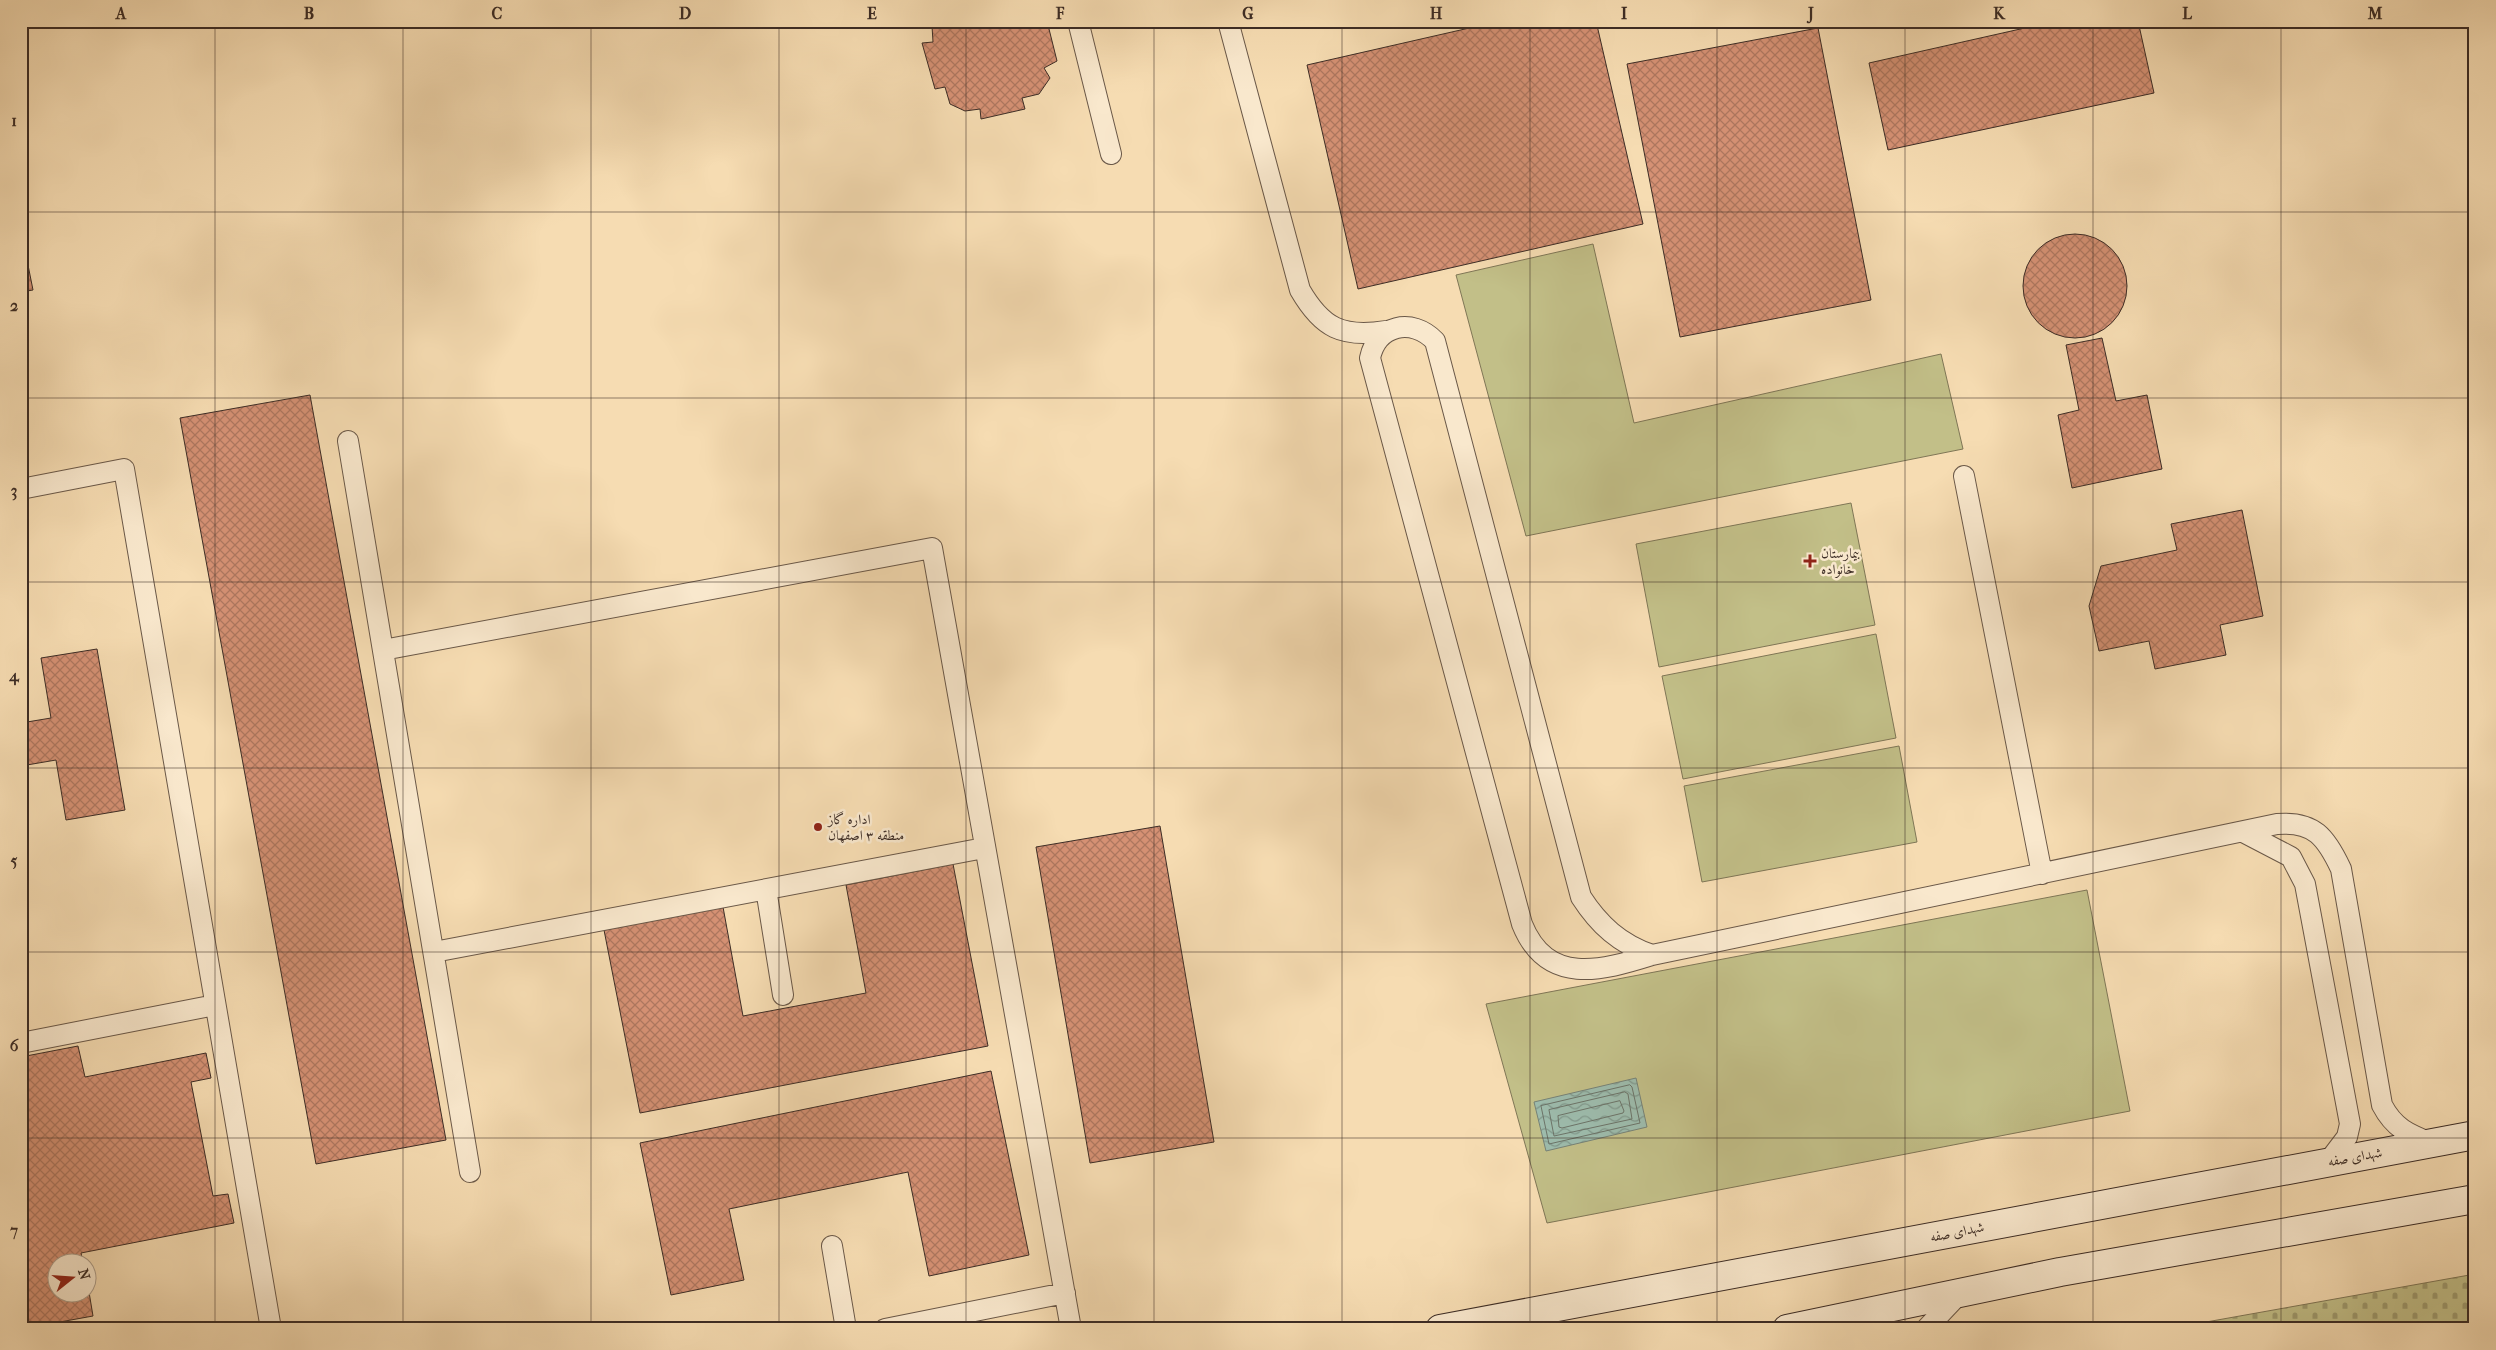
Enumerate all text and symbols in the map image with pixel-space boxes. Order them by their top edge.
text: A [115,4,127,23]
text: B [304,4,314,23]
text: C [492,4,503,23]
text: D [679,4,691,23]
text: E [867,4,877,23]
text: F [1055,4,1065,23]
text: G [1242,4,1254,23]
text: H [1430,4,1443,23]
text: I [1621,4,1628,23]
text: J [1806,4,1814,24]
text: K [1993,4,2006,23]
text: L [2182,4,2192,23]
text: M [2367,4,2383,23]
text: 1 [11,111,17,130]
text: 2 [10,296,18,315]
text: 3 [11,481,17,501]
place label: بیمارستان خانواده [1821,545,1860,578]
marker: بیمارستان خانواده [1803,554,1817,568]
text: 4 [8,666,20,686]
place label: اداره گاز منطقه ۳ اصفهان [826,811,904,844]
marker: اداره گاز منطقه ۳ اصفهان [812,821,824,833]
text: 5 [11,851,18,870]
text: 6 [10,1036,19,1055]
street label: شهدای صفه [2326,1144,2384,1171]
street label: شهدای صفه [1928,1218,1986,1247]
text: 7 [9,1221,18,1240]
north arrow [48,1252,98,1302]
text: N [74,1267,94,1282]

